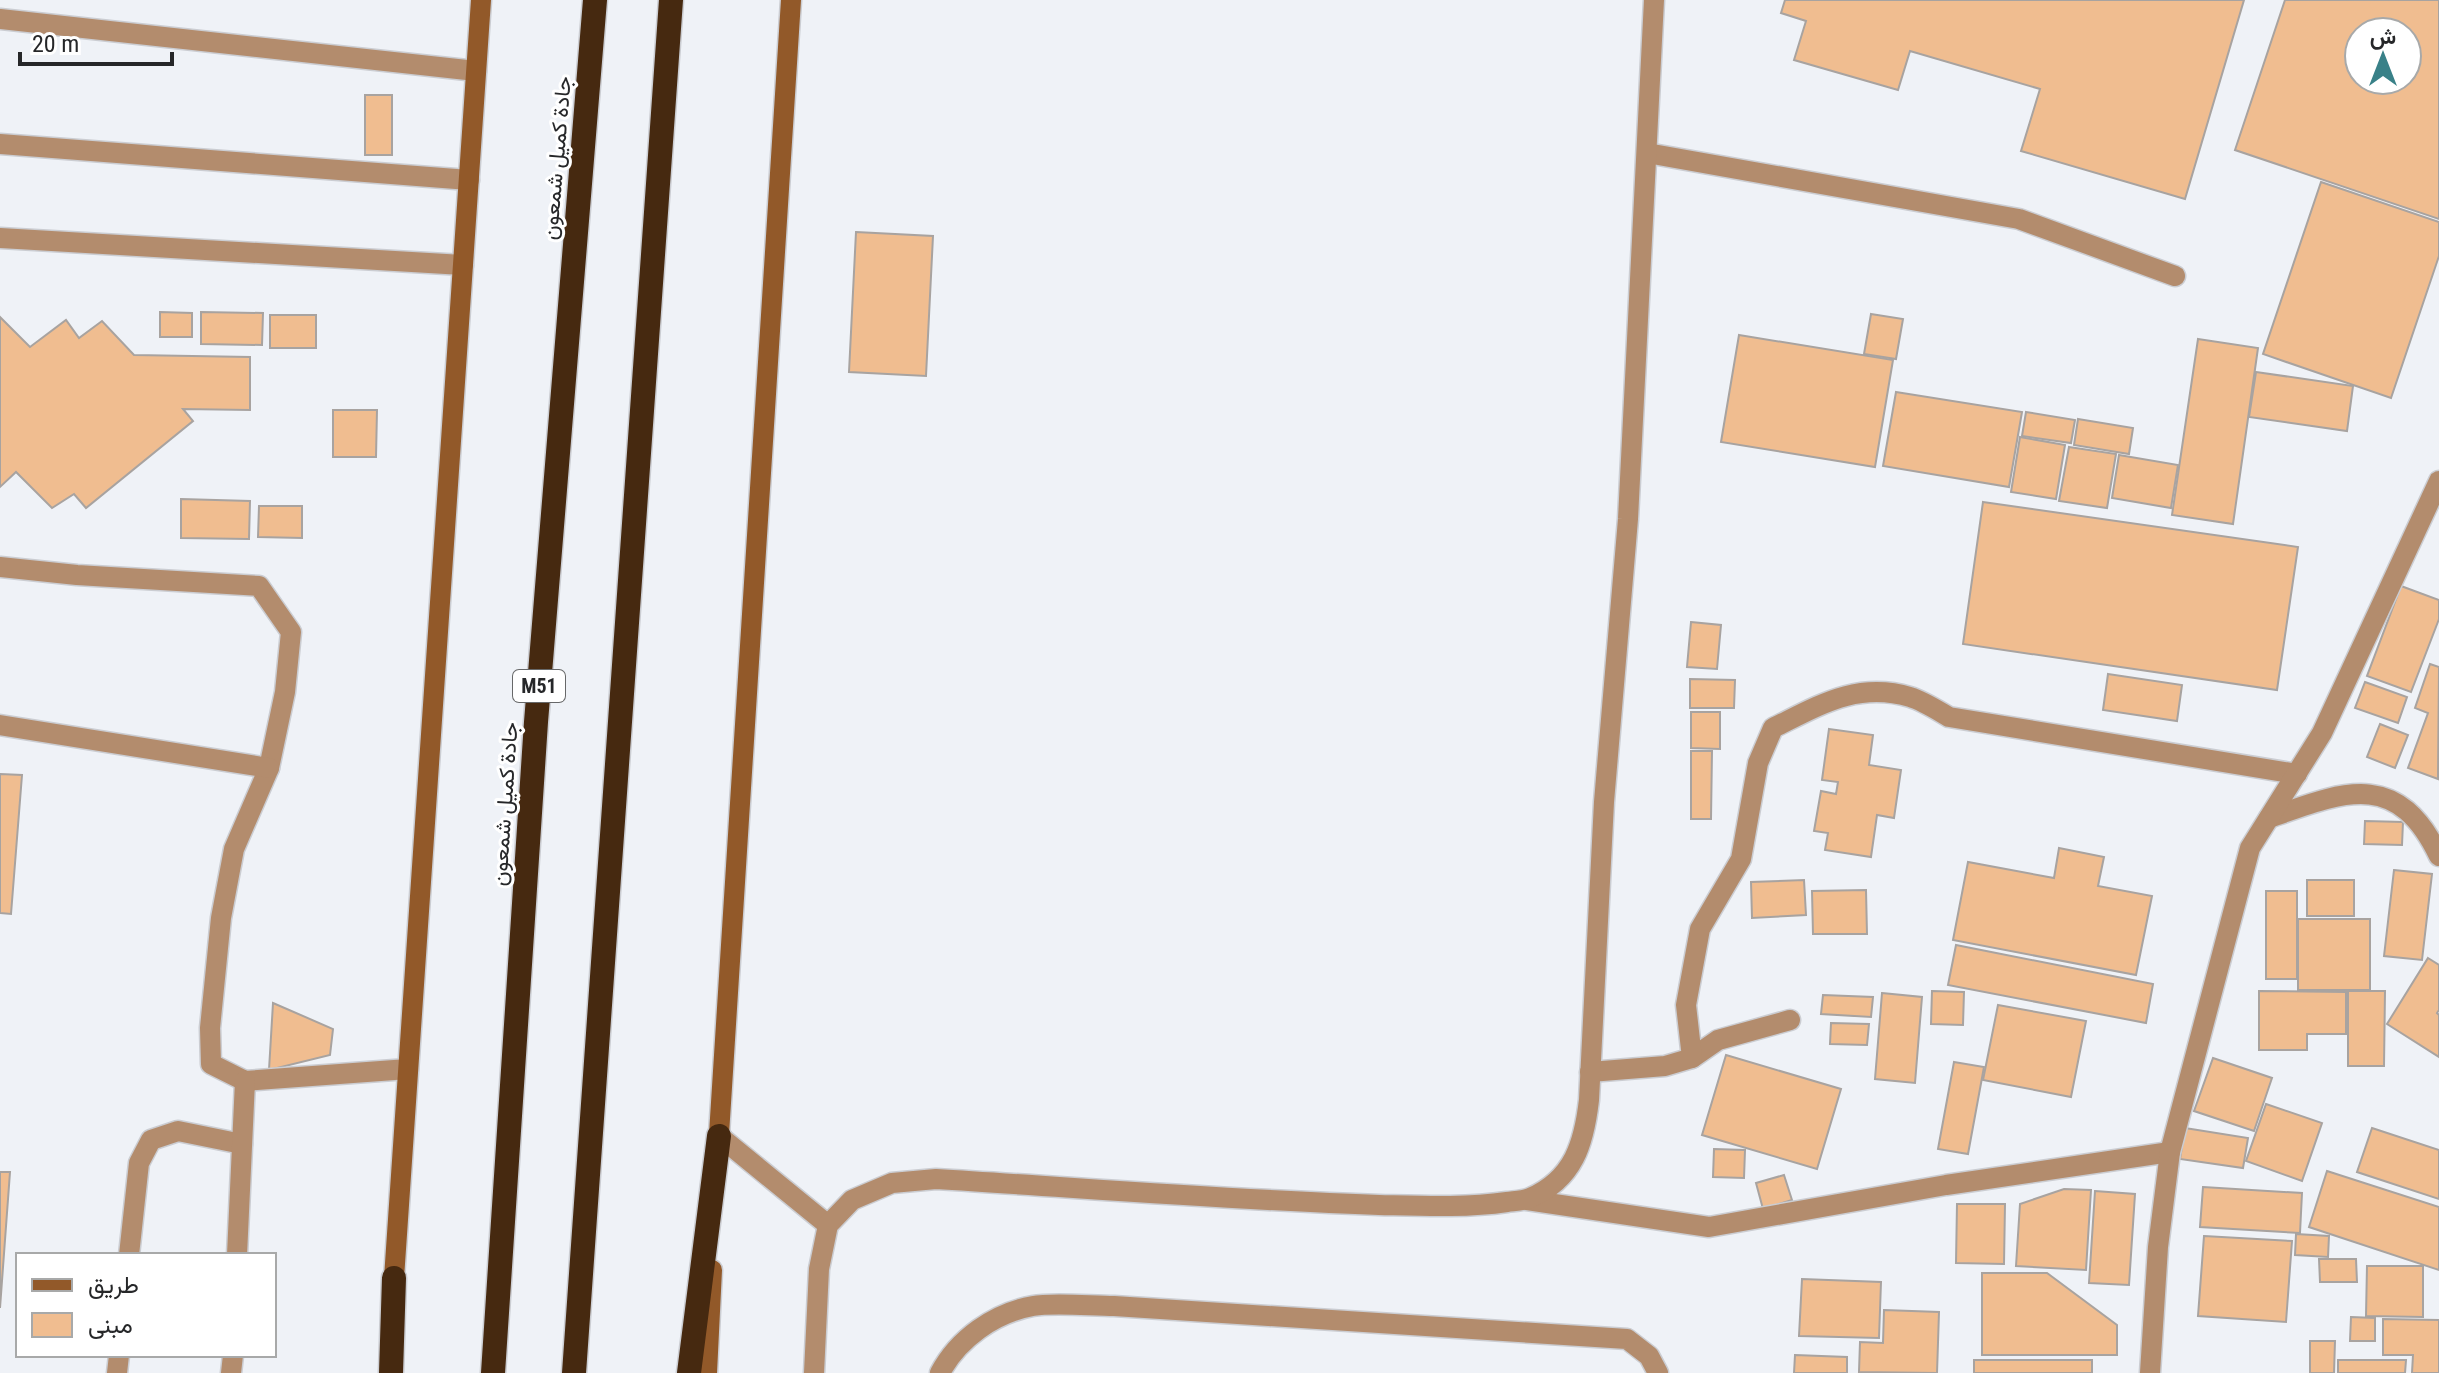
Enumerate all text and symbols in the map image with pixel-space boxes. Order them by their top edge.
scale bar [20,16,172,66]
north arrow [2343,16,2423,96]
text: ش [2370,24,2396,50]
text: 20 m [32,30,79,58]
street label: جادة كميل شمعون [537,75,577,241]
road number: M51 [513,670,565,702]
street label: جادة كميل شمعون [486,721,524,887]
legend [16,1253,276,1357]
text: طريق [88,1271,139,1300]
text: مبنى [88,1311,133,1339]

